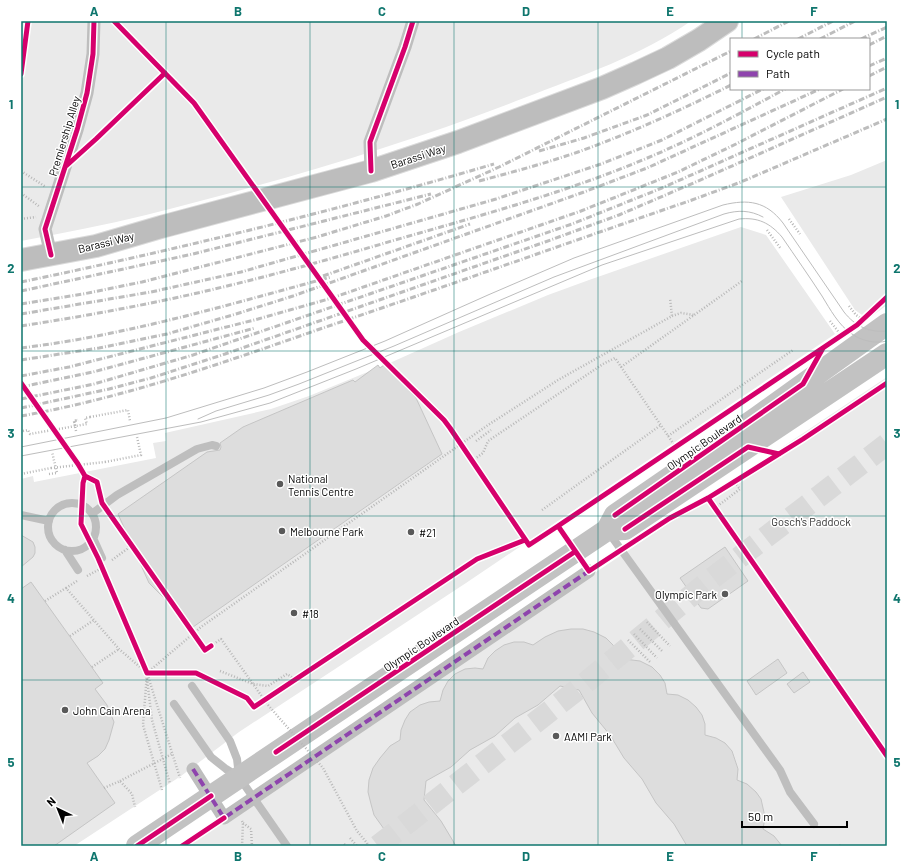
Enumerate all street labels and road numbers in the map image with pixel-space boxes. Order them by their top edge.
street label: Premiership Alley [46,94,82,178]
street label: Barassi Way [389,141,447,171]
street label: Barassi Way [77,229,135,255]
street label: Olympic Boulevard [664,411,744,473]
street label: Olympic Boulevard [381,614,461,674]

